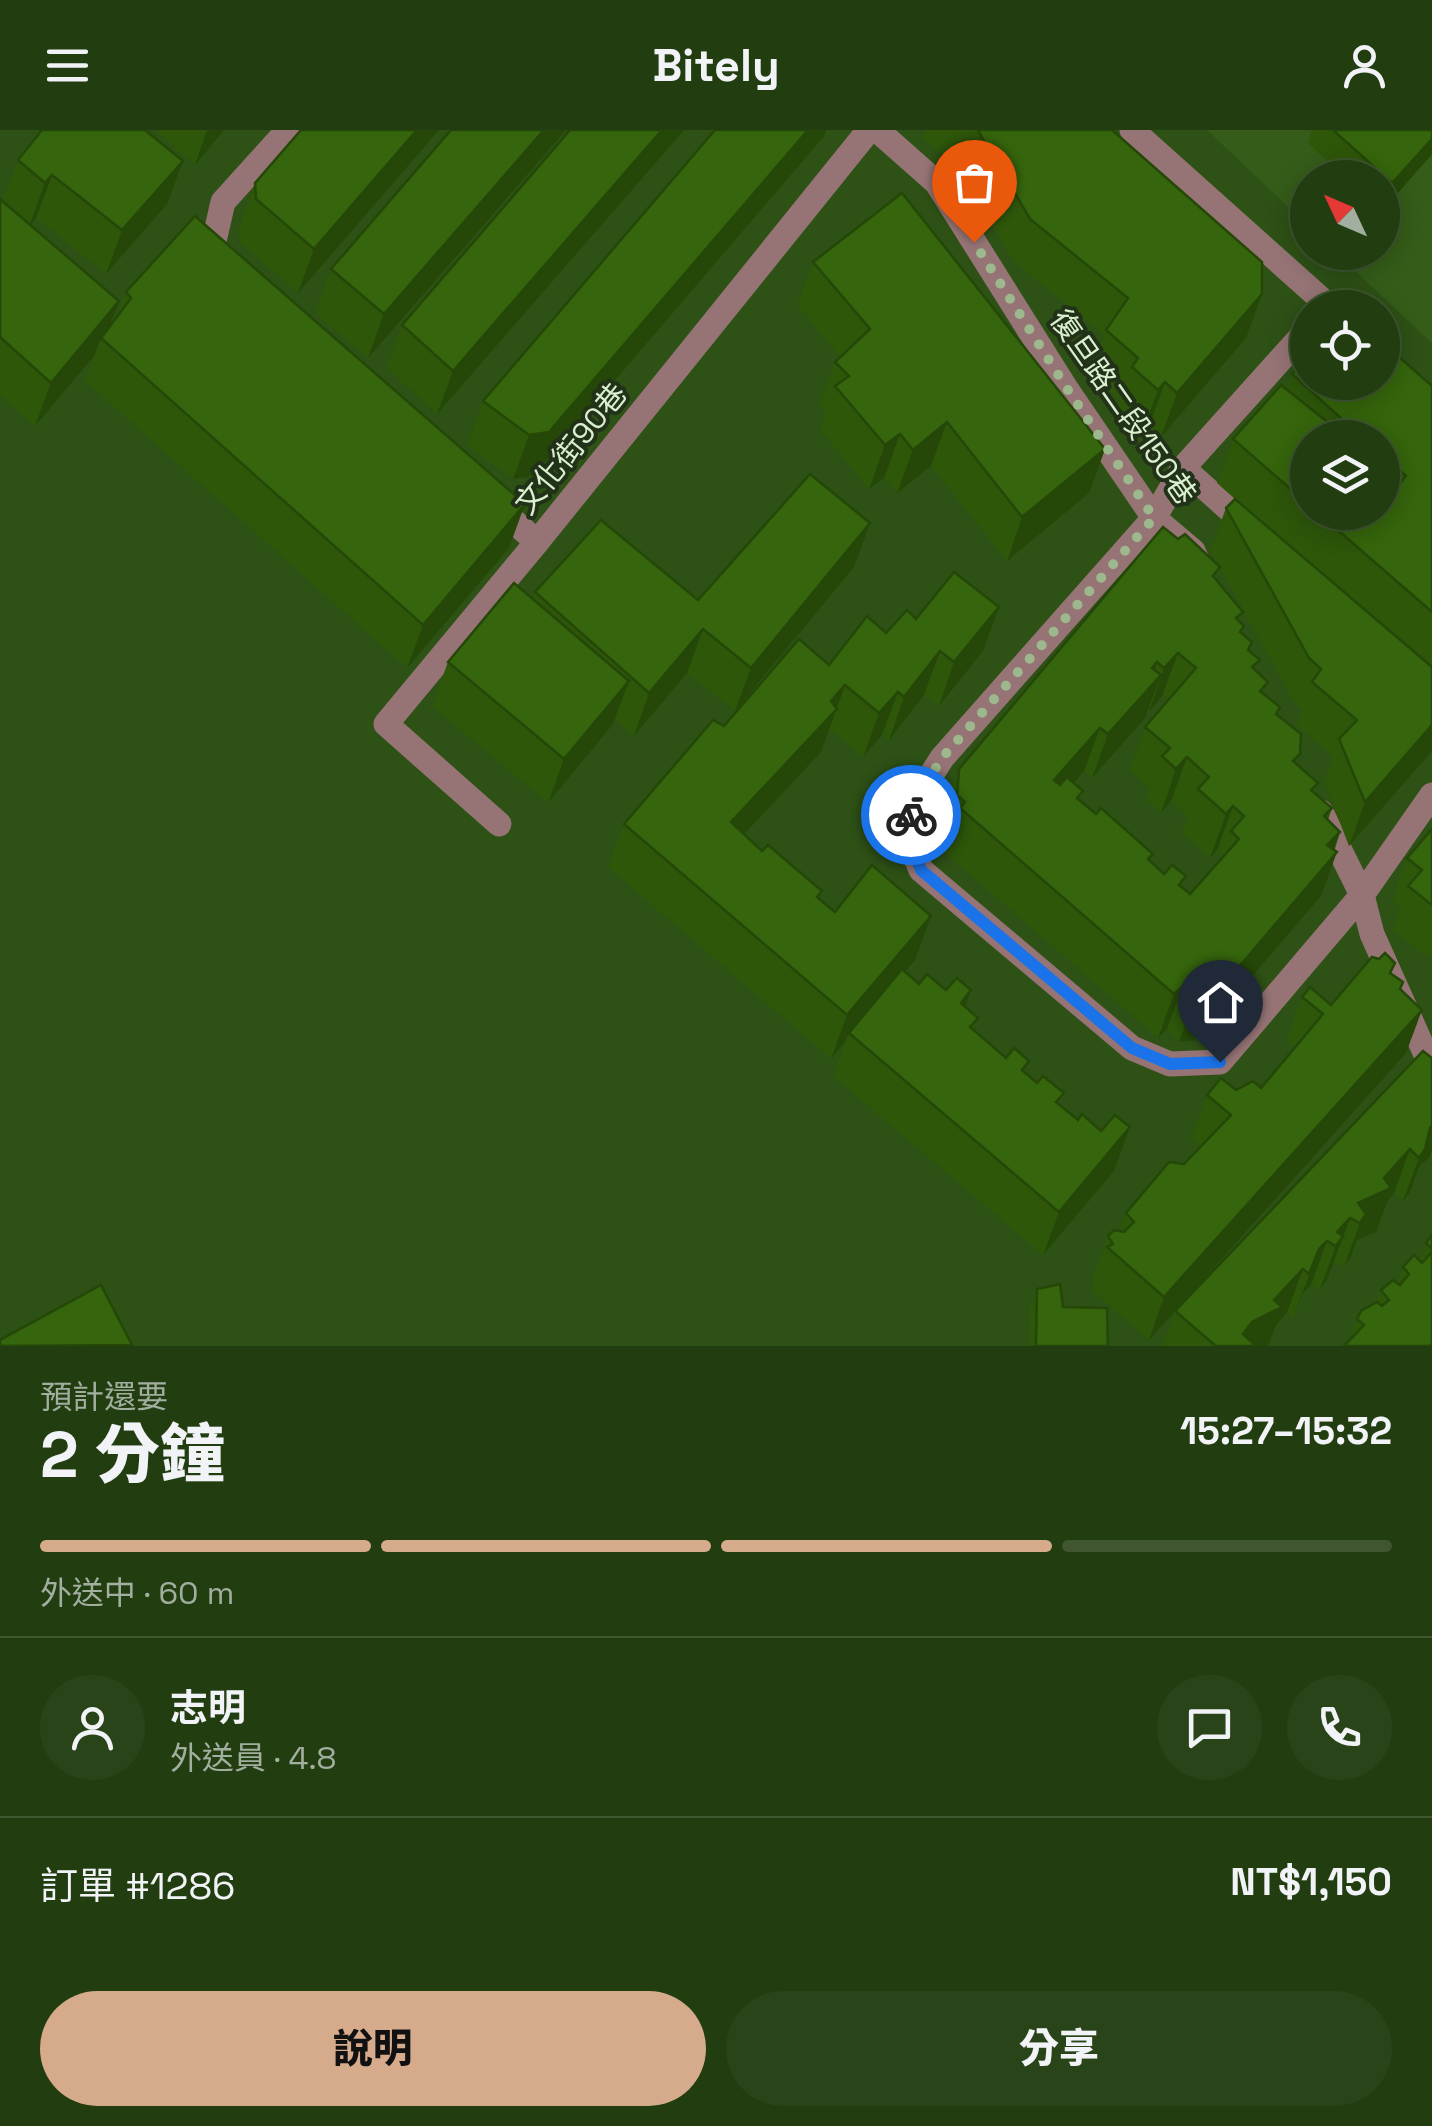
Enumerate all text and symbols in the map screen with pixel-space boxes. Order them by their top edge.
text: Bitely [652,37,780,94]
icon: menu [40,38,95,93]
icon: person [1337,38,1392,93]
pin [932,140,1017,243]
icon: bag [947,155,1002,210]
north arrow [1290,160,1400,270]
map controls [1290,160,1400,530]
button: locate [1290,290,1400,400]
street label: 復旦路二段150巷 [1042,301,1205,512]
street label: 文化街90巷 [506,375,635,522]
button: layers [1290,420,1400,530]
courier [861,765,961,865]
icon: bike [884,788,939,843]
pin [1178,960,1263,1063]
icon: home [1193,975,1248,1030]
text: 預計還要 [40,1377,168,1417]
text: 15:27–15:32 [1180,1407,1392,1455]
text: 2 分鐘 [40,1413,225,1496]
text: 外送中 · 60 m [40,1573,234,1613]
button: person [40,1675,145,1780]
button: chat [1157,1675,1262,1780]
button: phone [1287,1675,1392,1780]
text: 志明 [170,1684,246,1732]
text: 外送員 · 4.8 [170,1738,336,1778]
text: NT$1,150 [1230,1858,1392,1906]
text: 訂單 #1286 [40,1862,235,1910]
button: 說明 [40,1991,706,2106]
button: 分享 [726,1991,1392,2106]

